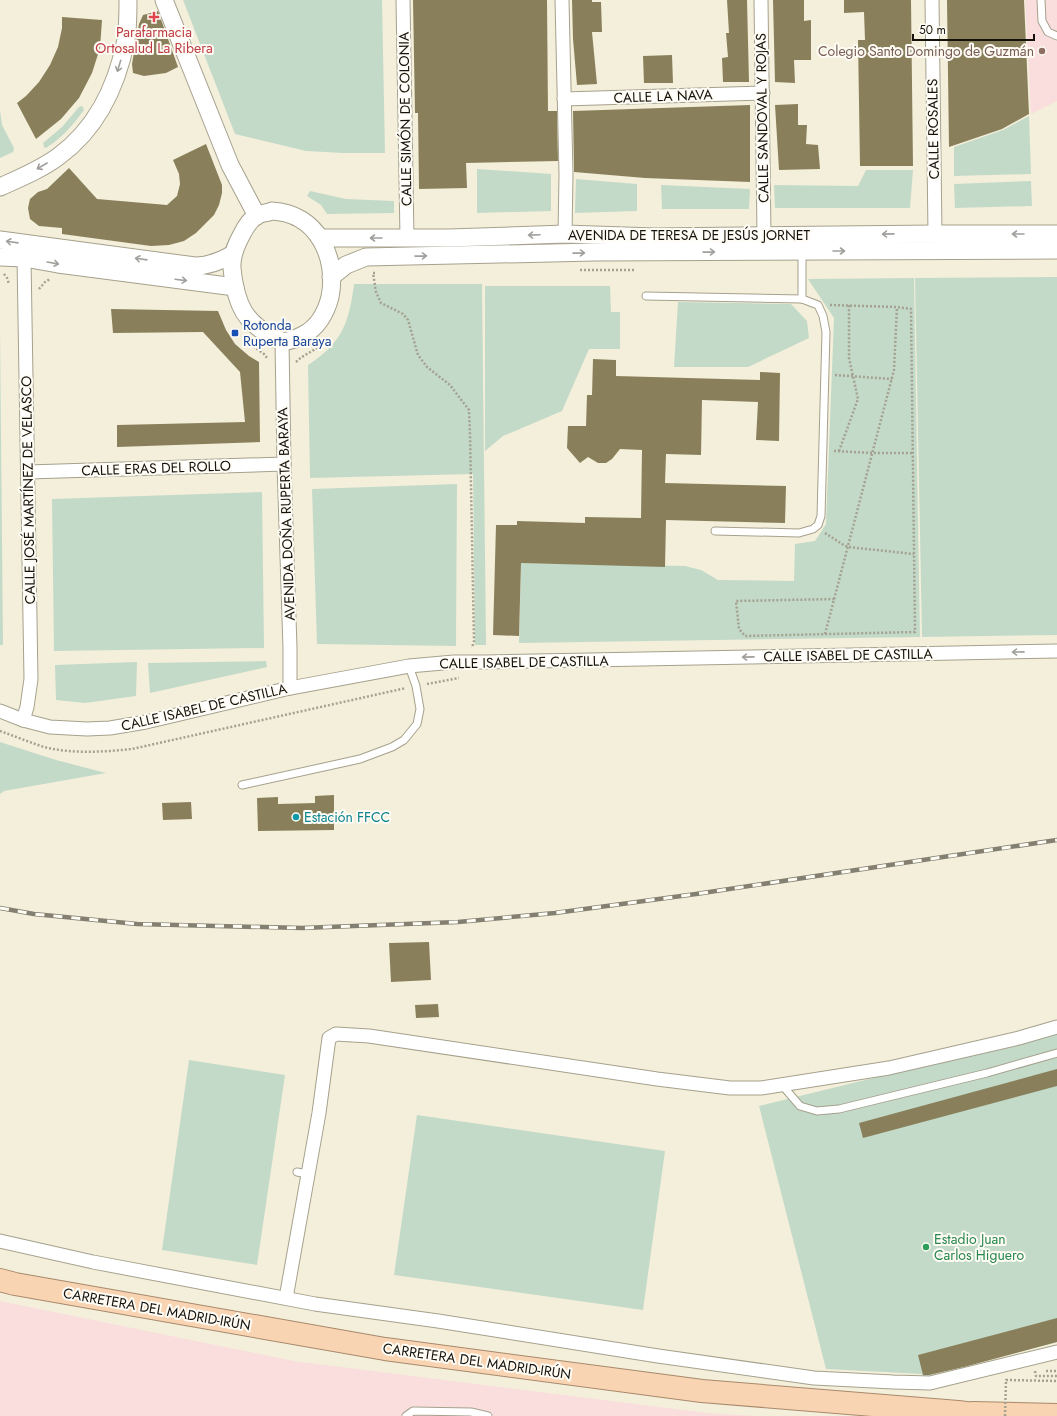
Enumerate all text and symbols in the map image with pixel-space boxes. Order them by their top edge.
marker: Parafarmacia Ortosalud La Ribera [149,12,159,22]
scale bar [913,16,1034,42]
text: 50 m [919,21,946,39]
place label: Parafarmacia Ortosalud La Ribera [95,22,213,58]
street label: CALLE SIMÓN DE COLONIA [393,31,417,206]
street label: CALLE SANDOVAL Y ROJAS [751,33,773,203]
place label: Colegio Santo Domingo de Guzmán [818,41,1034,61]
marker: Colegio Santo Domingo de Guzmán [1037,46,1047,56]
one-way arrow [115,59,122,72]
street label: CALLE ROSALES [922,78,944,179]
street label: CALLE LA NAVA [613,84,714,108]
one-way arrow [36,163,48,171]
street label: AVENIDA DE TERESA DE JESÚS JORNET [568,225,810,245]
one-way arrow [882,230,895,238]
one-way arrow [1012,230,1025,238]
one-way arrow [528,231,541,239]
one-way arrow [370,234,383,242]
one-way arrow [6,238,19,246]
one-way arrow [832,247,845,255]
one-way arrow [702,248,715,256]
one-way arrow [572,249,585,257]
one-way arrow [414,252,427,260]
one-way arrow [135,255,148,263]
one-way arrow [46,259,59,267]
one-way arrow [174,276,187,284]
place label: Rotonda Ruperta Baraya [243,315,331,351]
marker: Rotonda Ruperta Baraya [230,328,240,338]
street label: CALLE JOSÉ MARTÍNEZ DE VELASCO [16,376,40,604]
street label: AVENIDA DOÑA RUPERTA BARAYA [272,406,300,621]
street label: CALLE ERAS DEL ROLLO [81,455,231,481]
street label: CALLE ISABEL DE CASTILLA [763,644,934,666]
one-way arrow [1012,648,1025,656]
street label: CALLE ISABEL DE CASTILLA [439,651,610,673]
one-way arrow [742,653,755,661]
street label: CALLE ISABEL DE CASTILLA [119,678,290,736]
place label: Estación FFCC [304,807,390,827]
marker: Estación FFCC [291,812,301,822]
place label: Estadio Juan Carlos Higuero [934,1229,1025,1265]
marker: Estadio Juan Carlos Higuero [921,1242,931,1252]
street label: CARRETERA DEL MADRID-IRÚN [62,1283,252,1335]
street label: CARRETERA DEL MADRID-IRÚN [382,1338,572,1384]

